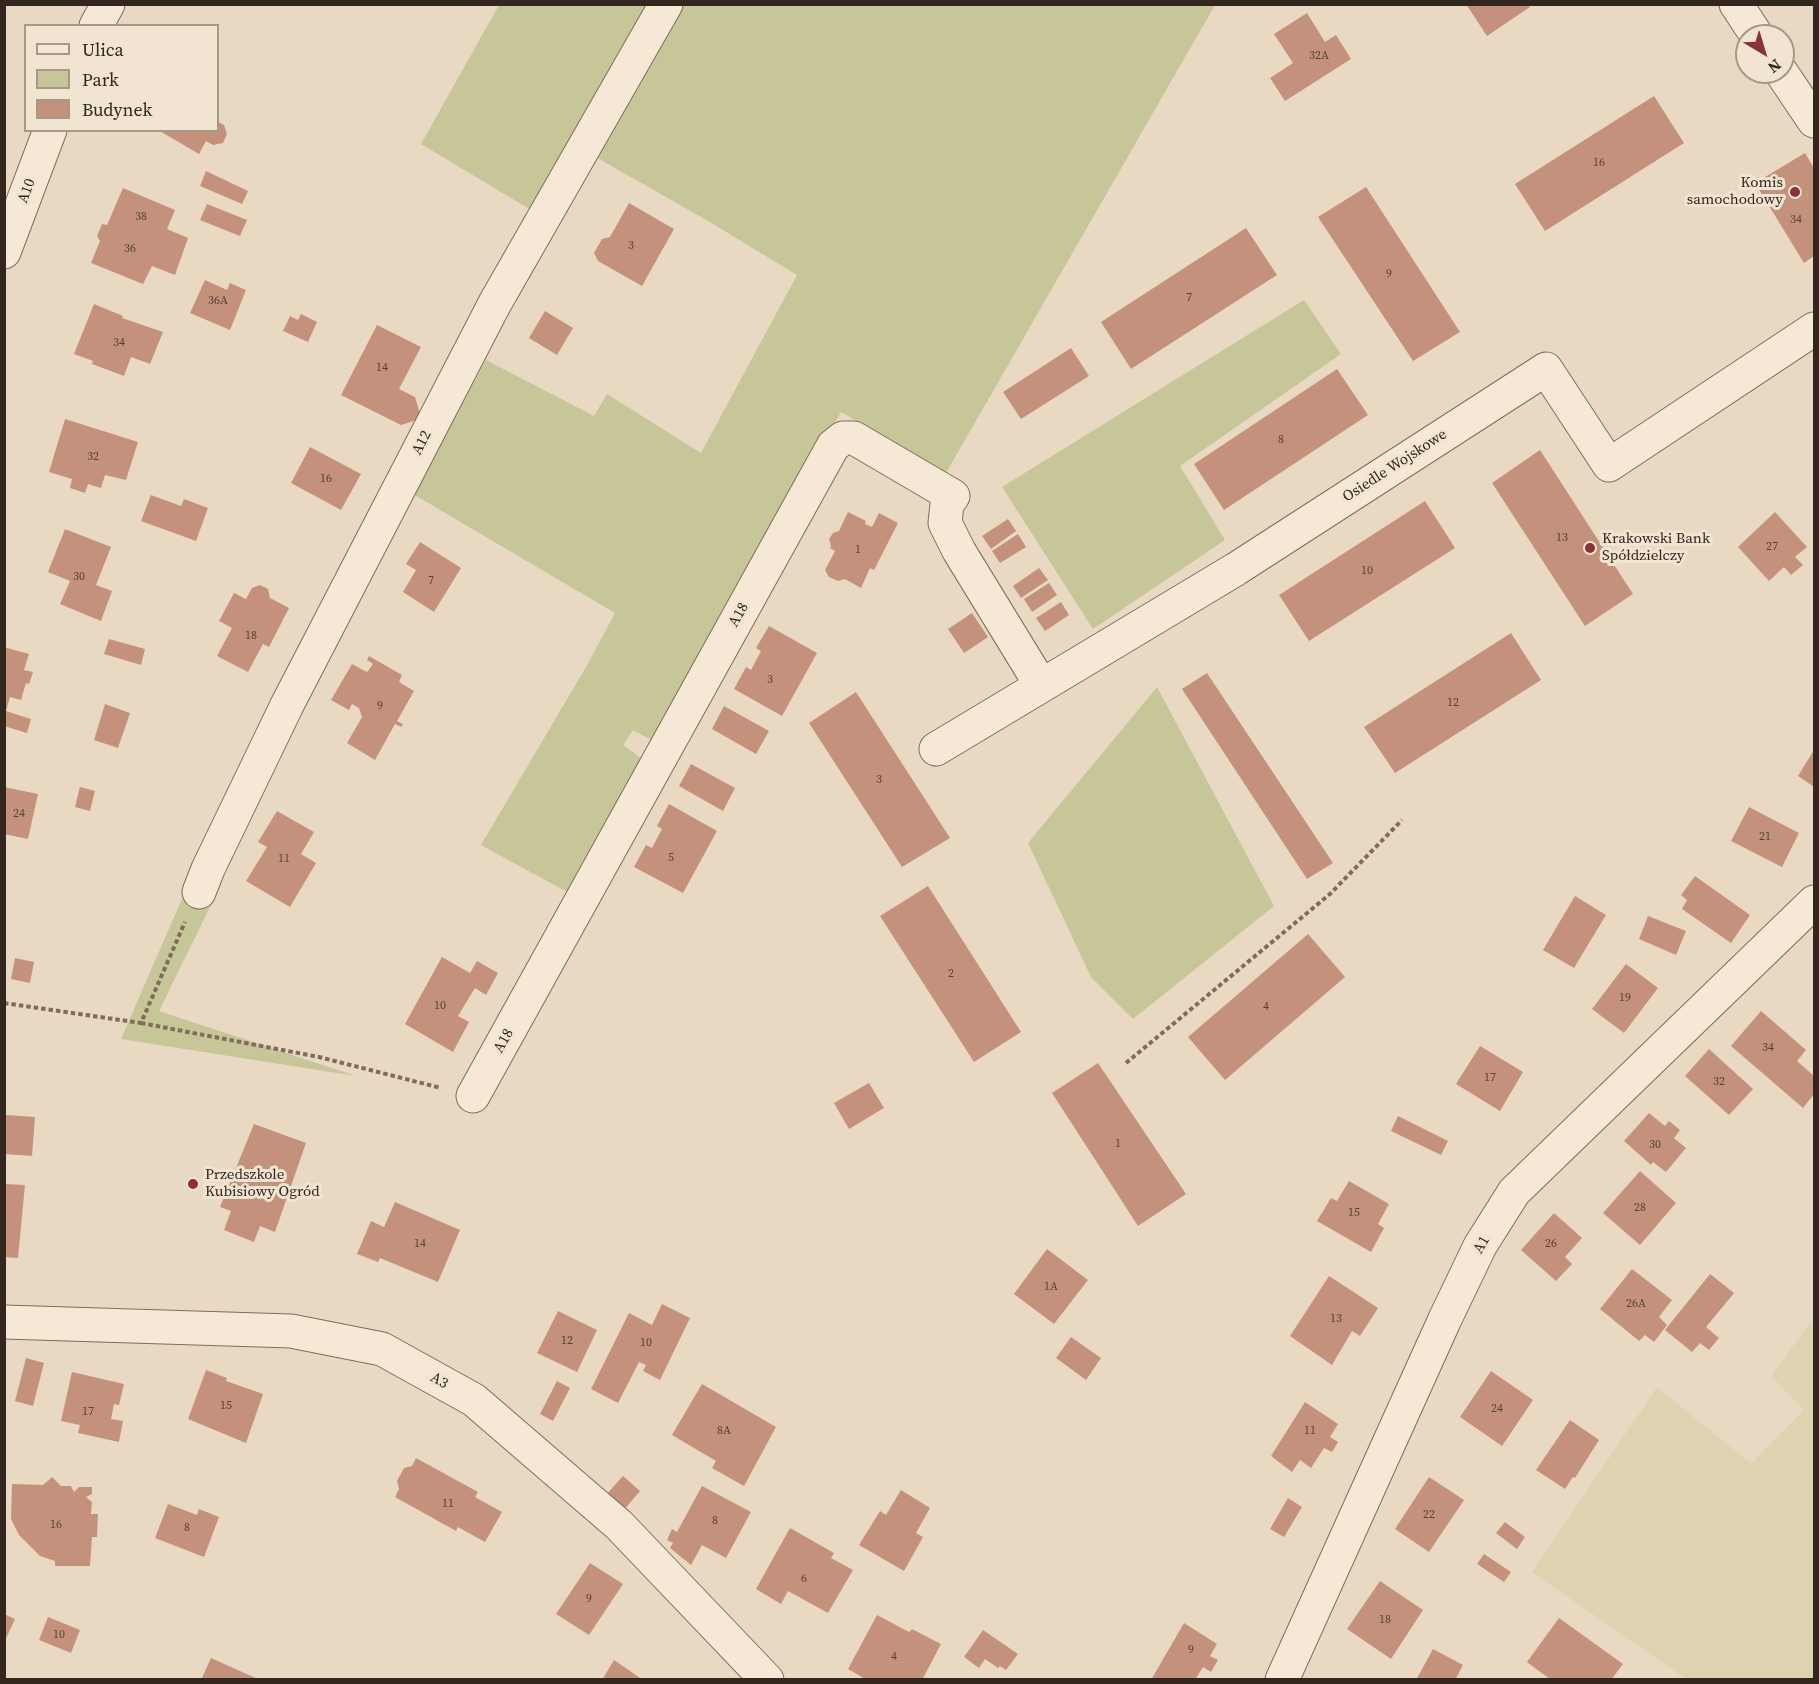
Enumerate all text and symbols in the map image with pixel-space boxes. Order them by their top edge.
legend [24,24,219,132]
north arrow [1735,24,1795,84]
text: Ulica [82,37,124,62]
house number: 32A [1309,49,1329,63]
text: N [1763,54,1786,79]
text: Park [82,67,119,92]
text: Budynek [82,97,152,122]
house number: 16 [1593,156,1605,170]
place label: Komis samochodowy [1687,174,1783,209]
street label: A10 [14,176,40,206]
marker: Komis samochodowy [1788,185,1802,199]
house number: 38 [135,210,147,224]
house number: 34 [1790,213,1802,227]
house number: 3 [628,239,634,253]
house number: 36 [124,242,136,256]
house number: 9 [1386,267,1392,281]
house number: 7 [1186,291,1192,305]
house number: 36A [208,294,228,308]
house number: 34 [113,336,125,350]
house number: 14 [376,361,388,375]
street label: Osiedle Wojskowe [1340,426,1450,506]
street label: A12 [408,428,436,458]
house number: 8 [1278,433,1284,447]
house number: 32 [87,450,99,464]
house number: 16 [320,472,332,486]
place label: Krakowski Bank Spółdzielczy [1602,530,1710,565]
house number: 13 [1556,531,1568,545]
house number: 27 [1766,540,1778,554]
marker: Krakowski Bank Spółdzielczy [1583,541,1597,555]
house number: 1 [855,543,861,557]
house number: 10 [1361,564,1373,578]
house number: 30 [73,570,85,584]
house number: 7 [428,574,434,588]
street label: A18 [725,600,753,630]
house number: 18 [245,629,257,643]
house number: 3 [767,673,773,687]
house number: 12 [1447,696,1459,710]
house number: 9 [377,699,383,713]
house number: 3 [876,773,882,787]
house number: 24 [13,807,25,821]
house number: 21 [1759,830,1771,844]
house number: 5 [668,851,674,865]
house number: 11 [278,852,290,866]
house number: 2 [948,967,954,981]
house number: 19 [1619,991,1631,1005]
house number: 10 [434,999,446,1013]
house number: 4 [1263,1000,1269,1014]
street label: A18 [490,1026,518,1056]
house number: 34 [1762,1041,1774,1055]
house number: 17 [1484,1071,1496,1085]
house number: 32 [1713,1075,1725,1089]
house number: 1 [1115,1137,1121,1151]
house number: 30 [1649,1138,1661,1152]
place label: Przedszkole Kubisiowy Ogród [205,1166,320,1201]
marker: Przedszkole Kubisiowy Ogród [186,1177,200,1191]
house number: 28 [1634,1201,1646,1215]
house number: 15 [1348,1206,1360,1220]
street label: A1 [1470,1233,1494,1257]
house number: 14 [414,1237,426,1251]
house number: 26 [1545,1237,1557,1251]
house number: 1A [1044,1280,1058,1294]
house number: 26A [1626,1297,1646,1311]
house number: 13 [1330,1312,1342,1326]
house number: 12 [561,1334,573,1348]
house number: 10 [640,1336,652,1350]
street label: A3 [427,1369,451,1393]
house number: 15 [220,1399,232,1413]
house number: 24 [1491,1402,1503,1416]
house number: 17 [82,1405,94,1419]
house number: 8A [717,1424,731,1438]
house number: 11 [1304,1424,1316,1438]
house number: 11 [442,1497,454,1511]
house number: 22 [1423,1508,1435,1522]
house number: 8 [712,1514,718,1528]
house number: 16 [50,1518,62,1532]
house number: 8 [184,1521,190,1535]
house number: 6 [801,1572,807,1586]
house number: 9 [586,1592,592,1606]
house number: 18 [1379,1613,1391,1627]
house number: 10 [53,1628,65,1642]
house number: 9 [1188,1643,1194,1657]
house number: 4 [891,1650,897,1664]

